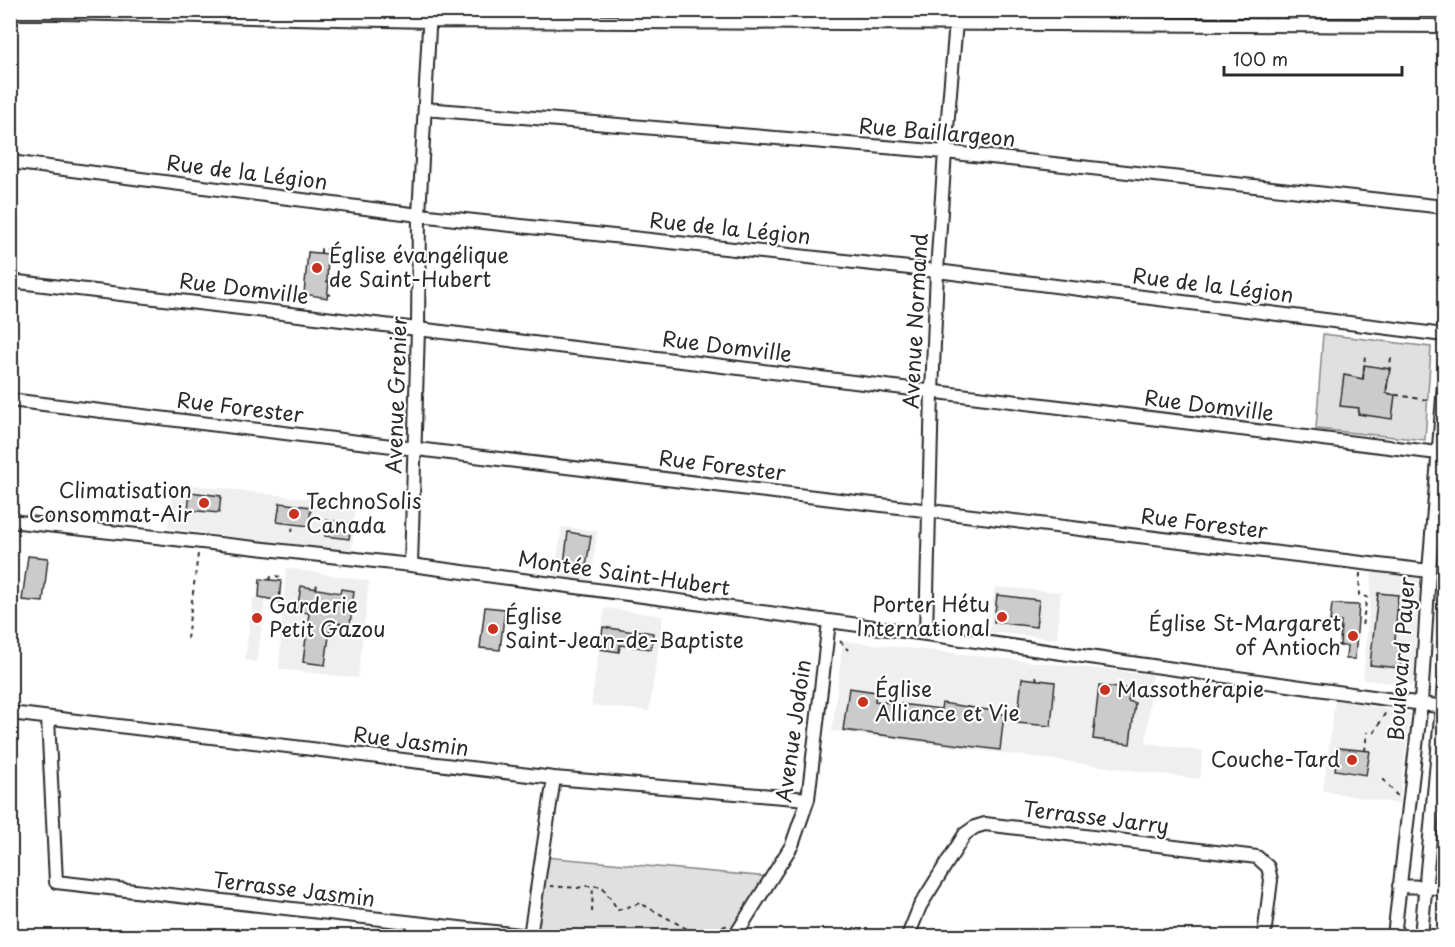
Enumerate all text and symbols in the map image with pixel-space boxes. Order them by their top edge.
scale bar [1224,39,1402,77]
text: 100 m [1233,45,1288,72]
street label: Rue Baillargeon [858,108,1017,154]
street label: Rue de la Légion [165,145,329,197]
street label: Rue de la Légion [648,203,812,251]
street label: Avenue Normand [893,232,935,410]
place label: Église évangélique de Saint-Hubert [329,238,509,294]
street label: Rue de la Légion [1131,258,1295,310]
marker: Église évangélique de Saint-Hubert [310,261,324,275]
street label: Rue Domville [178,263,311,311]
street label: Avenue Grenier [376,316,414,474]
street label: Rue Domville [661,321,794,369]
street label: Rue Domville [1143,380,1276,428]
street label: Rue Forester [175,382,306,430]
street label: Rue Forester [657,440,788,488]
place label: Climatisation Consommat-Air [29,473,193,529]
place label: TechnoSolis Canada [306,484,422,540]
marker: Climatisation Consommat-Air [197,496,211,510]
street label: Rue Forester [1139,498,1270,546]
marker: TechnoSolis Canada [287,507,301,521]
street label: Montée Saint-Hubert [516,541,732,603]
street label: Boulevard Payer [1378,576,1422,742]
place label: Porter Hétu International [856,587,990,643]
place label: Garderie Petit Gazou [269,588,385,644]
place label: Église Saint-Jean-de-Baptiste [505,599,744,655]
place label: Église St-Margaret of Antioch [1149,606,1341,662]
marker: Porter Hétu International [995,610,1009,624]
marker: Garderie Petit Gazou [250,611,264,625]
marker: Église Saint-Jean-de-Baptiste [486,622,500,636]
marker: Église St-Margaret of Antioch [1346,629,1360,643]
street label: Avenue Jodoin [766,657,818,804]
place label: Église Alliance et Vie [875,672,1020,728]
place label: Massothérapie [1117,672,1264,704]
marker: Massothérapie [1098,683,1112,697]
marker: Église Alliance et Vie [856,695,870,709]
street label: Rue Jasmin [352,717,471,763]
place label: Couche-Tard [1211,742,1340,774]
marker: Couche-Tard [1345,753,1359,767]
street label: Terrasse Jarry [1021,791,1171,841]
street label: Terrasse Jasmin [211,862,377,914]

